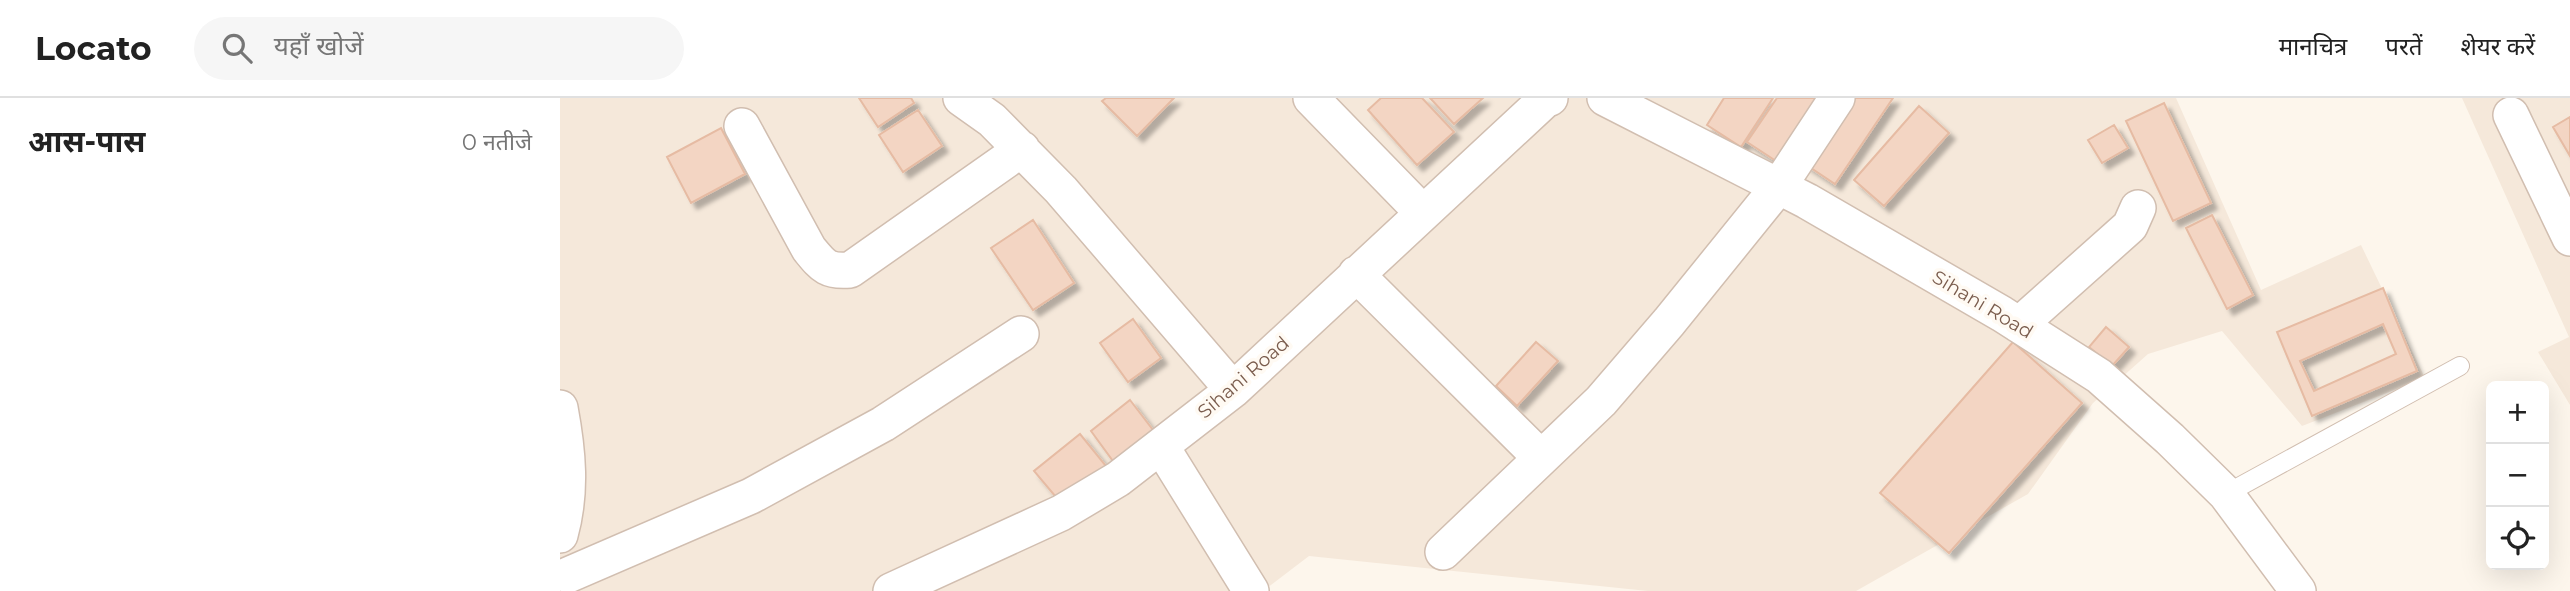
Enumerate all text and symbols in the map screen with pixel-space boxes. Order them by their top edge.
search box [194,17,684,80]
text: Locato [35,28,152,68]
icon: search [218,29,256,67]
text: यहाँ खोजें [274,30,363,62]
text: मानचित्र [2279,32,2347,61]
text: परतें [2385,32,2422,61]
text: शेयर करें [2460,32,2535,61]
text: आस-पास [28,123,146,160]
text: 0 नतीजे [462,128,532,156]
street label: Sihani Road [1928,265,2037,344]
street label: Sihani Road [1193,331,1294,423]
map controls [2486,381,2549,570]
button: + [2486,381,2549,444]
button: − [2486,444,2549,507]
button: locate [2486,507,2549,570]

